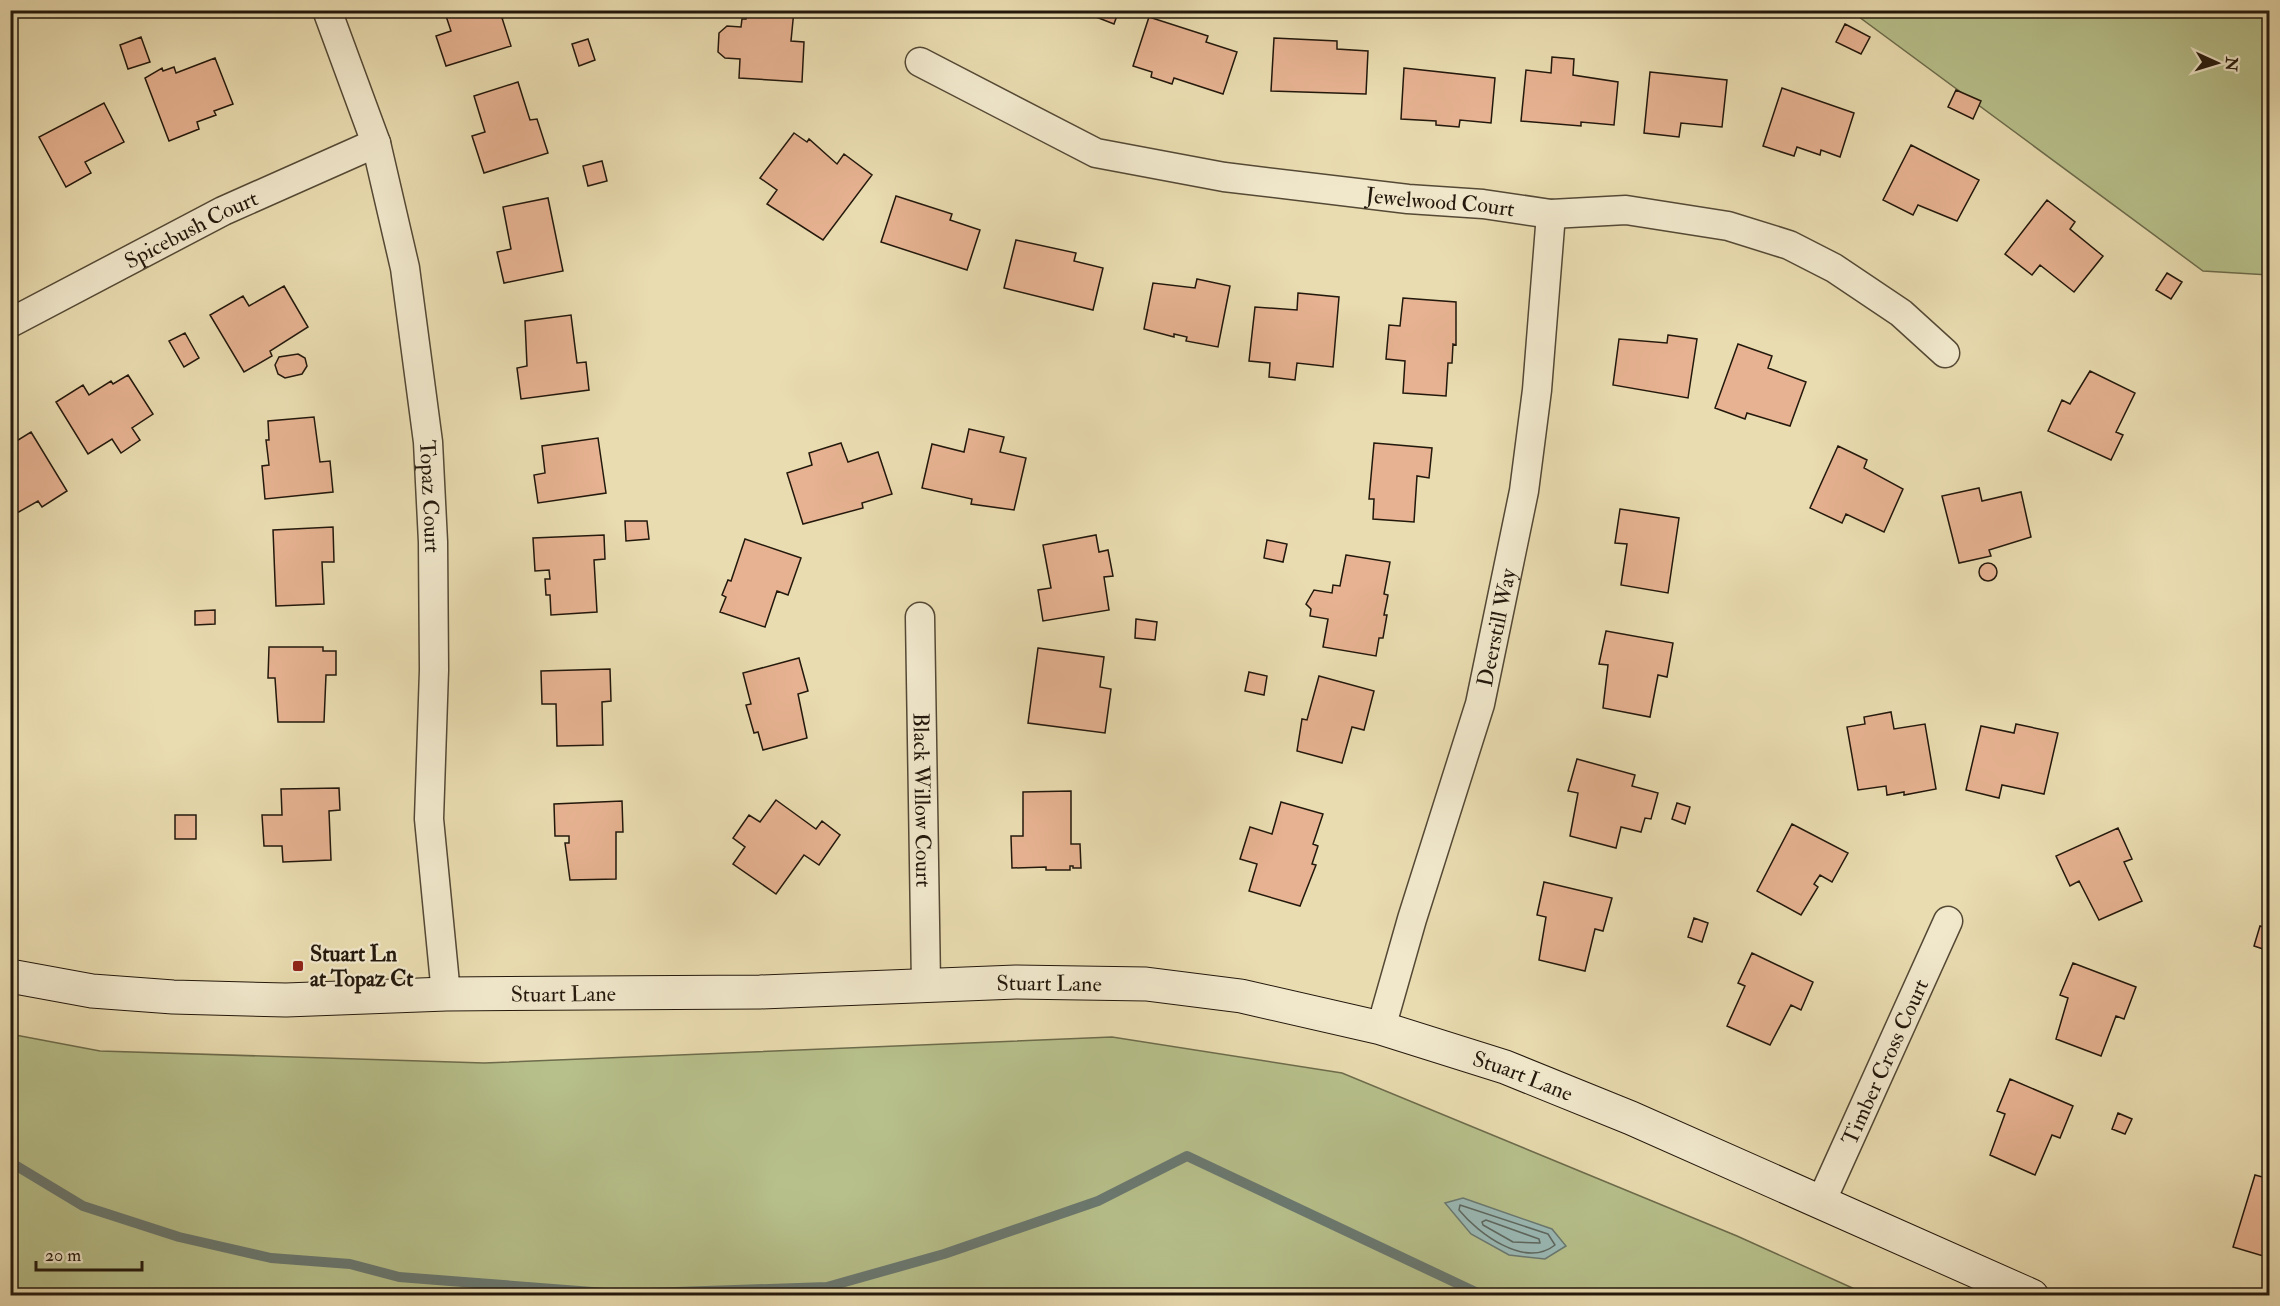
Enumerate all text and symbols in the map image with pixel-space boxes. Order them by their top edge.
north arrow [2187,33,2247,93]
text: N [2220,55,2242,72]
street label: Jewelwood Court [1363,181,1516,223]
street label: Spicebush Court [120,184,262,275]
street label: Topaz Court [413,439,446,553]
street label: Deerstill Way [1471,566,1523,689]
street label: Black Willow Court [907,712,937,888]
place label: Stuart Ln at Topaz Ct [310,940,414,994]
marker: Stuart Ln at Topaz Ct [291,959,305,973]
street label: Stuart Lane [996,969,1102,998]
street label: Timber Cross Court [1836,974,1935,1150]
street label: Stuart Lane [511,980,616,1009]
street label: Stuart Lane [1469,1045,1577,1108]
scale bar [36,1234,142,1272]
text: 20 m [45,1244,81,1267]

